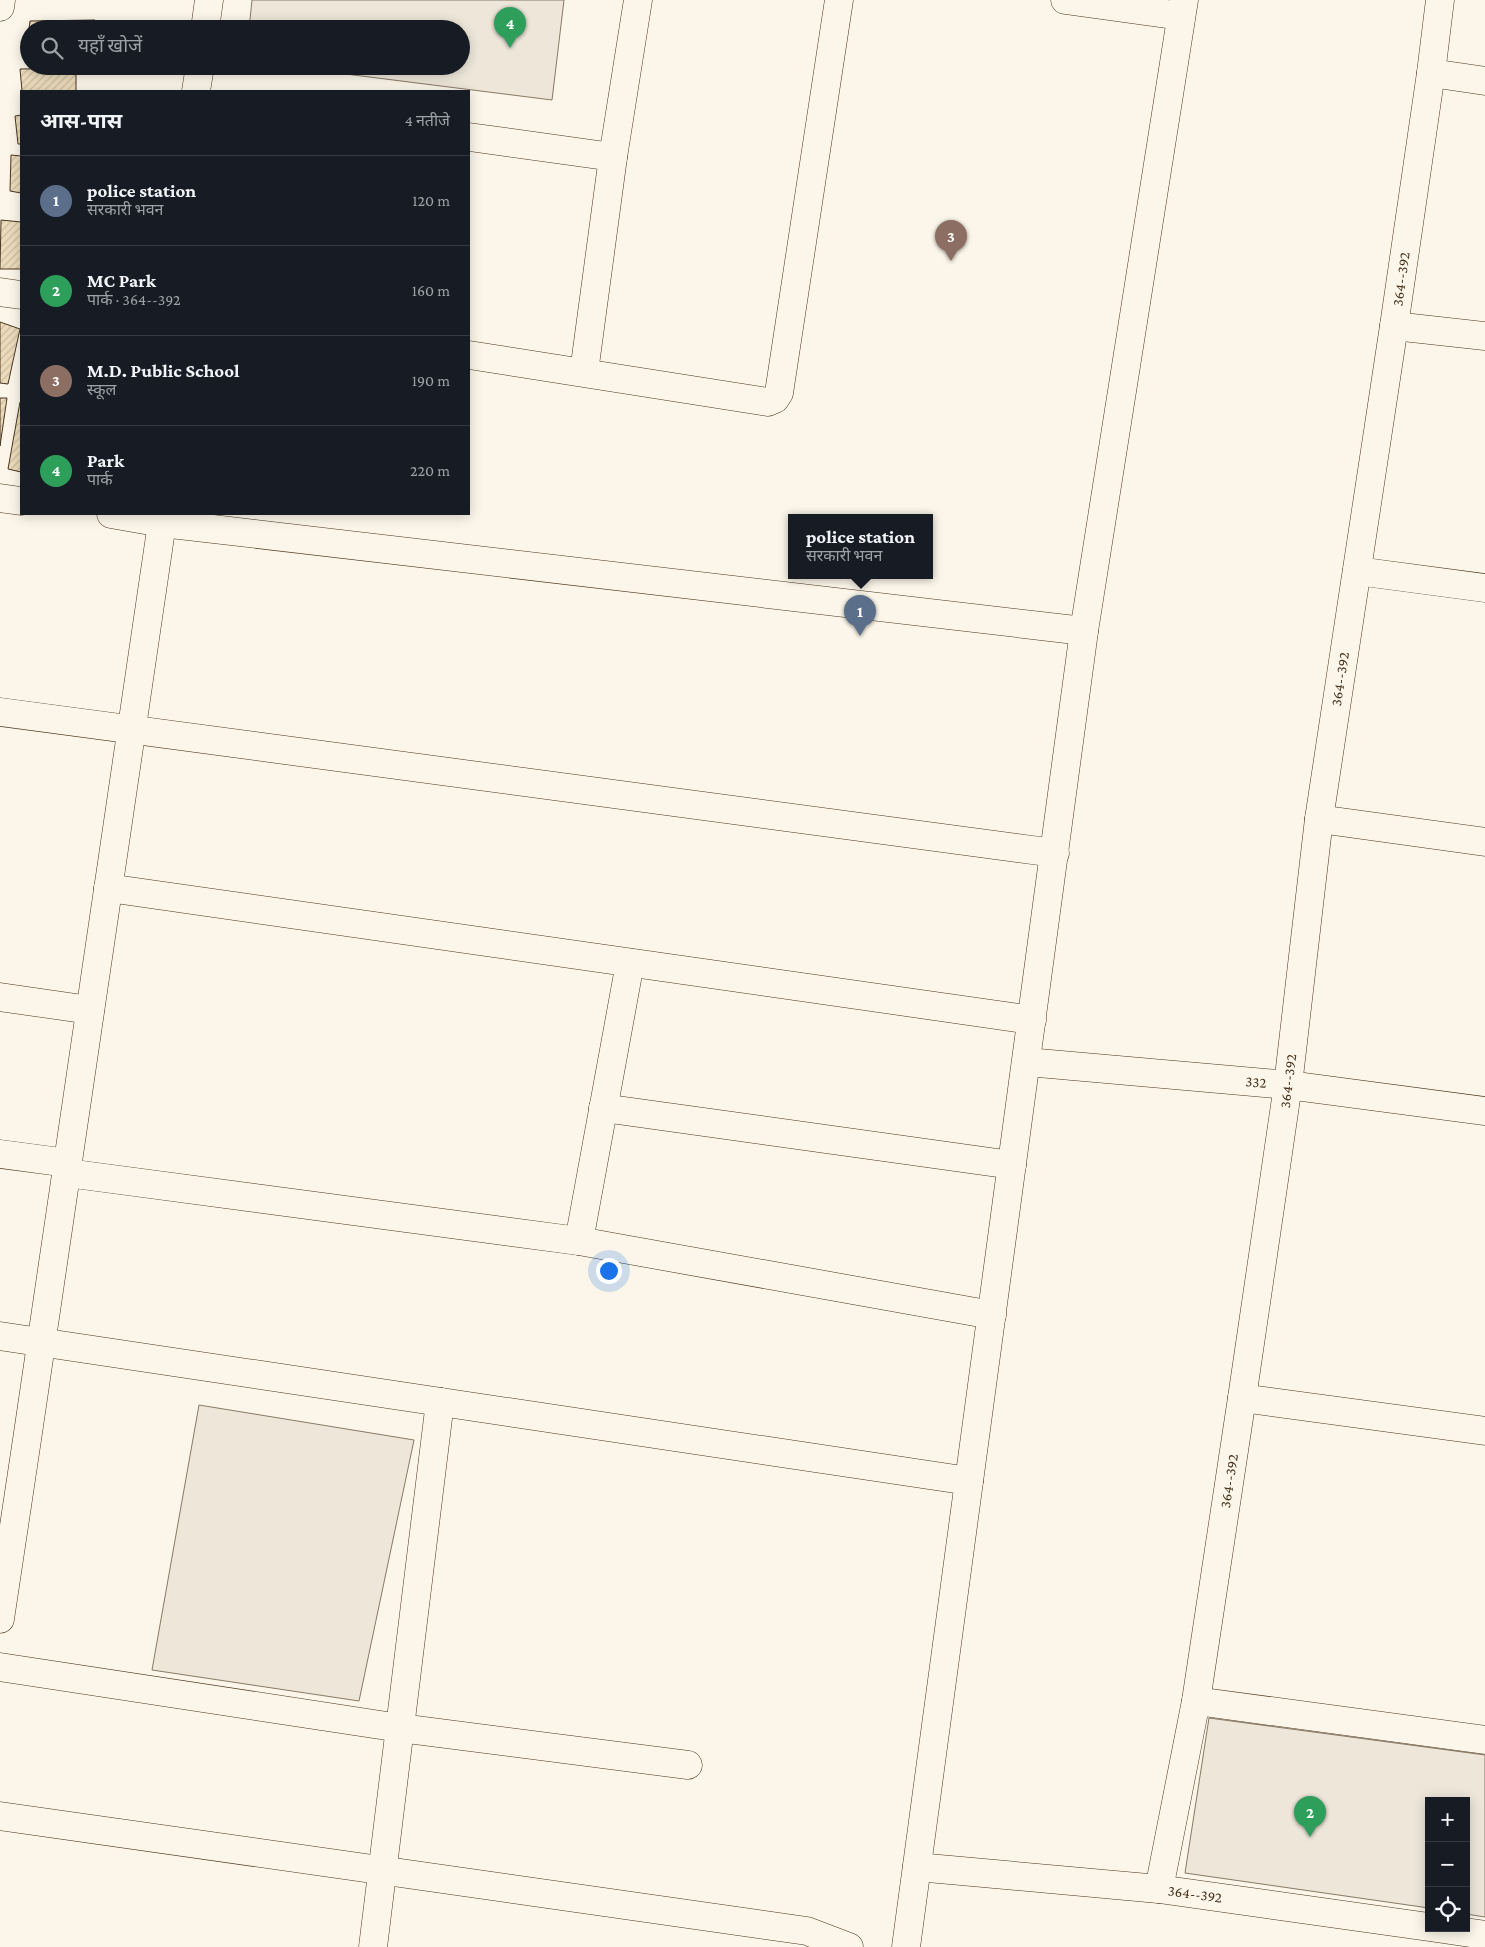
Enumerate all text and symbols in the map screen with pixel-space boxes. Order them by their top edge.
pin: 4 [494,7,526,48]
search box [20,20,470,75]
icon: search [38,34,66,62]
text: यहाँ खोजें [78,35,142,56]
text: आस-पास [40,109,122,133]
text: 4 नतीजे [405,112,450,129]
text: police station [87,180,196,201]
text: 1 [53,192,59,209]
text: 120 m [412,192,450,209]
text: सरकारी भवन [87,201,164,218]
pin: 3 [935,220,967,261]
street label: 364--392 [1389,251,1413,307]
text: MC Park [87,270,156,291]
text: 2 [52,282,60,299]
text: 160 m [412,282,450,299]
text: पार्क · 364--392 [87,291,181,308]
text: M.D. Public School [87,360,240,381]
text: 3 [52,372,60,389]
text: 190 m [412,372,450,389]
text: स्कूल [87,381,116,398]
text: Park [87,450,124,471]
text: 4 [52,462,60,479]
text: 220 m [410,462,450,479]
text: पार्क [87,471,113,488]
popup [788,514,933,579]
text: police station [806,526,915,547]
text: सरकारी भवन [806,547,882,564]
pin: 1 [844,595,876,636]
street label: 364--392 [1328,651,1352,707]
street label: 364--392 [1277,1053,1299,1109]
street label: 332 [1245,1073,1267,1091]
your location [596,1258,622,1284]
street label: 364--392 [1217,1453,1241,1509]
pin: 2 [1294,1796,1326,1837]
map controls [1425,1797,1470,1932]
button: + [1425,1797,1470,1842]
button: − [1425,1842,1470,1887]
street label: 364--392 [1167,1882,1223,1906]
button: locate [1425,1887,1470,1932]

